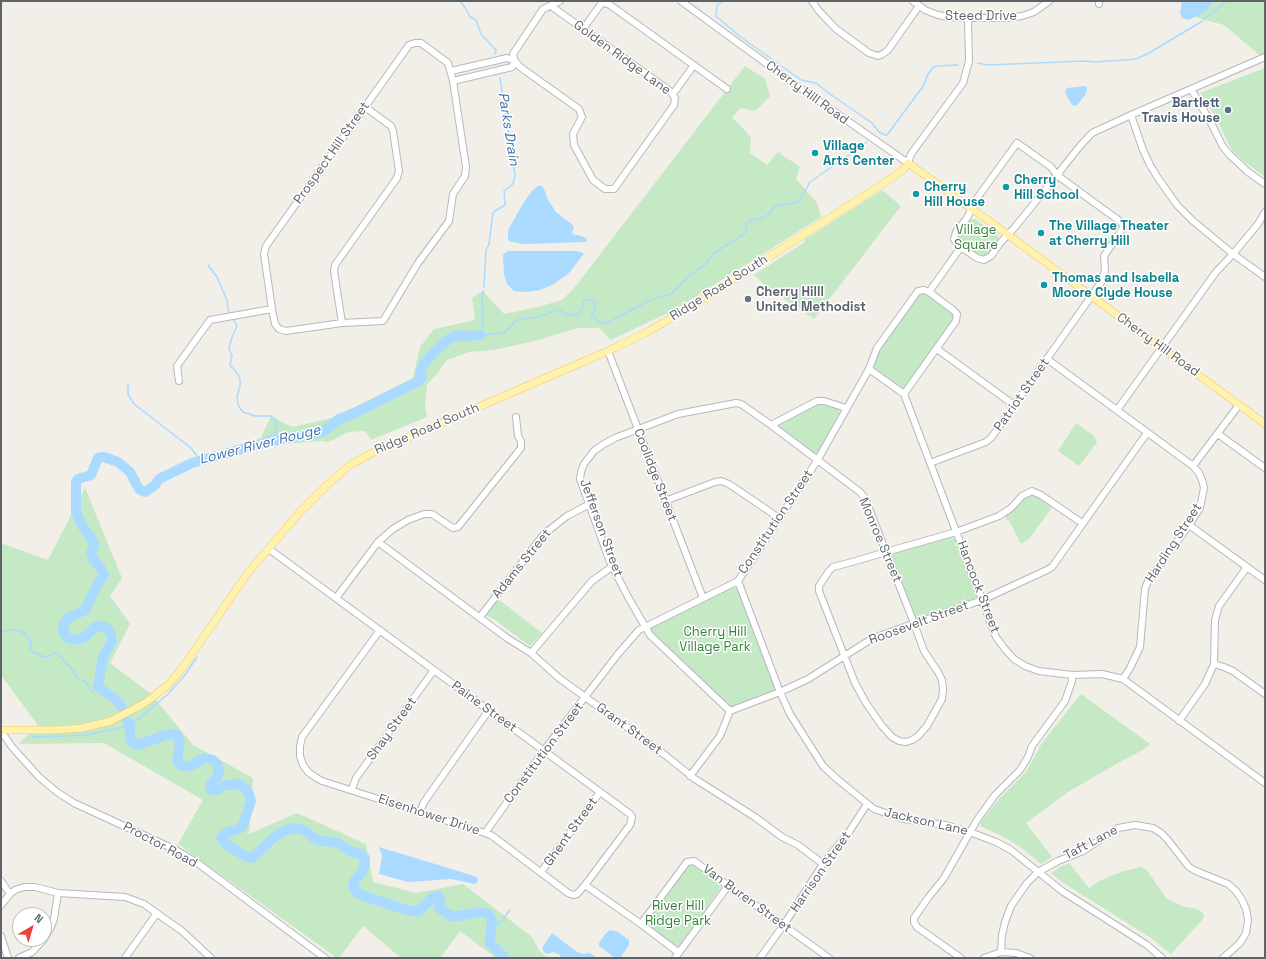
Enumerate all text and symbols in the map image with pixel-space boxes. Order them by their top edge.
street label: Steed Drive [945,8,1017,24]
street label: Golden Ridge Lane [570,17,674,99]
street label: Cherry Hill Road [763,58,851,128]
water label: Parks Drain [494,91,522,167]
place label: Bartlett Travis House [1142,95,1220,126]
street label: Prospect Hill Street [291,99,373,207]
marker: Bartlett Travis House [1223,105,1233,115]
place label: Village Arts Center [823,138,894,169]
marker: Village Arts Center [810,148,820,158]
place label: Cherry Hill School [1014,172,1079,203]
place label: Cherry Hill House [924,179,985,210]
marker: Cherry Hill School [1001,182,1011,192]
marker: Cherry Hill House [911,189,921,199]
place label: The Village Theater at Cherry Hill [1049,218,1169,249]
park label: Village Square [954,222,998,253]
marker: The Village Theater at Cherry Hill [1036,228,1046,238]
street label: Ridge Road South [667,252,771,324]
place label: Thomas and Isabella Moore Clyde House [1052,270,1179,301]
marker: Thomas and Isabella Moore Clyde House [1039,280,1049,290]
place label: Cherry Hilll United Methodist [756,284,866,315]
marker: Cherry Hilll United Methodist [743,294,753,304]
street label: Cherry Hill Road [1114,310,1202,380]
street label: Patriot Street [991,355,1053,435]
street label: Ridge Road South [372,400,482,458]
water label: Lower River Rouge [198,422,322,468]
street label: Coolidge Street [630,426,680,524]
street label: Constitution Street [735,467,817,577]
street label: Jefferson Street [576,477,626,579]
street label: Monroe Street [855,495,905,585]
street label: Harding Street [1143,500,1205,586]
street label: Adams Street [489,526,555,602]
street label: Hancock Street [953,539,1003,635]
street label: Roosevelt Street [867,598,971,648]
park label: Cherry Hill Village Park [679,624,751,655]
street label: Paine Street [448,678,520,736]
street label: Shay Street [364,694,420,764]
street label: Constitution Street [501,699,587,807]
street label: Grant Street [593,700,665,758]
street label: Eisenhower Drive [376,791,482,839]
street label: Ghent Street [541,795,601,869]
street label: Jackson Lane [882,805,970,839]
street label: Proctor Road [120,819,200,871]
street label: Taft Lane [1061,822,1121,864]
street label: Harrison Street [787,829,855,915]
street label: Van Buren Street [699,861,795,937]
park label: River Hill Ridge Park [645,898,711,929]
north arrow [12,907,52,947]
text: N [32,911,46,926]

